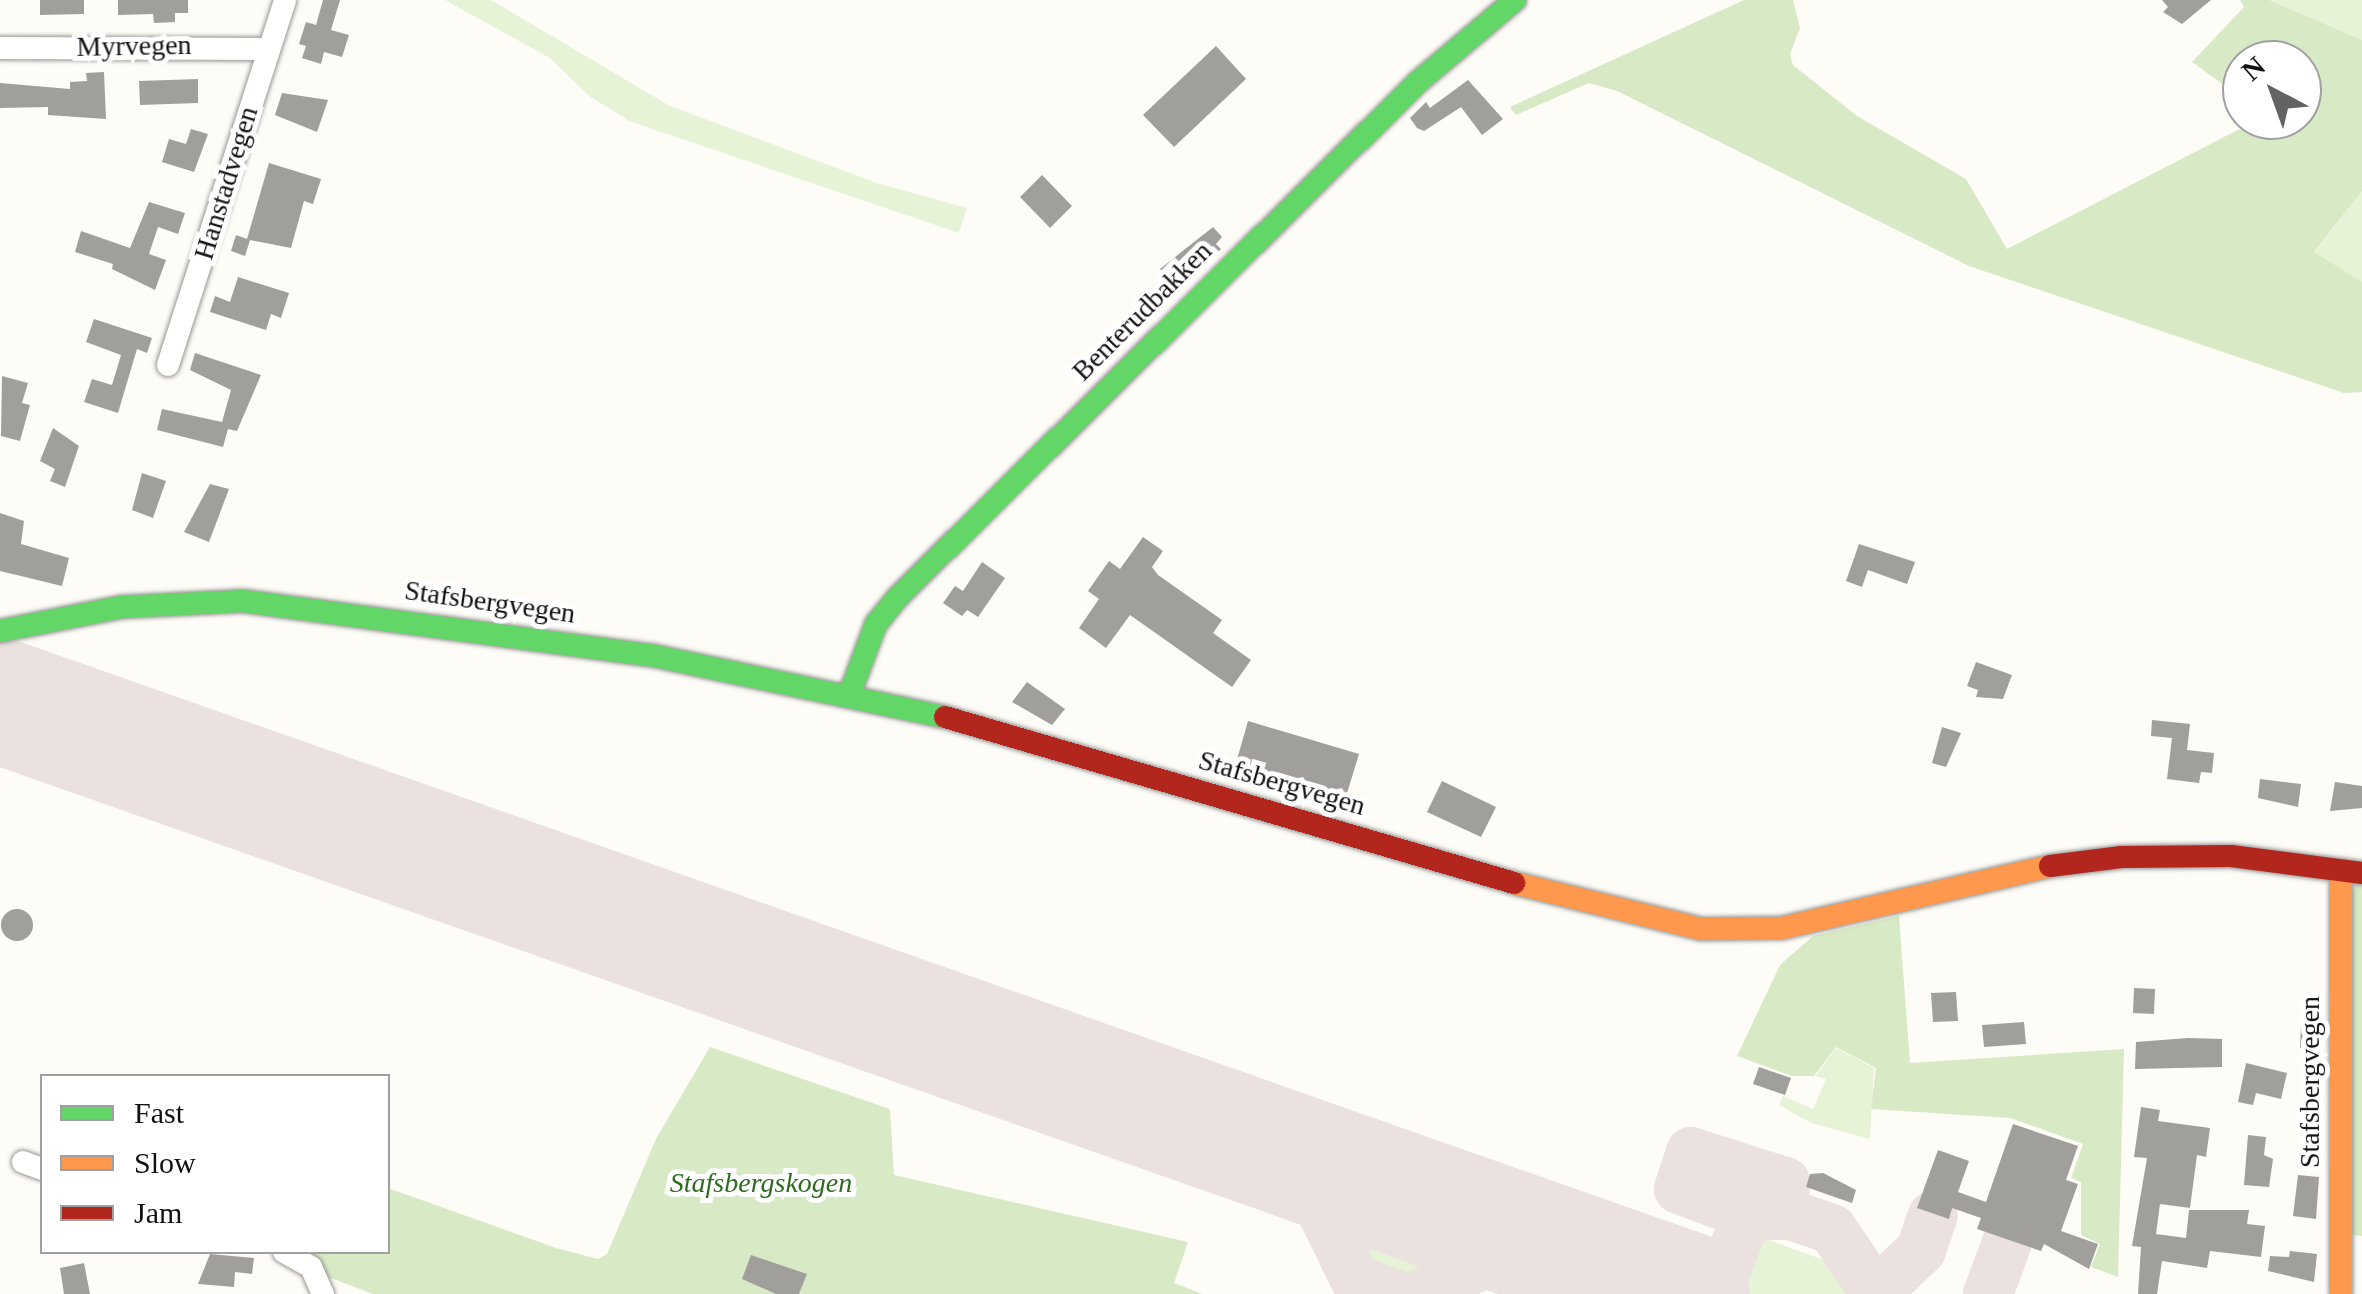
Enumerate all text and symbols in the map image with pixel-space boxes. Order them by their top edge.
street label: Myrvegen [76,28,192,64]
north arrow [2222,40,2322,140]
text: N [2235,50,2271,87]
street label: Hanstadvegen [187,102,265,264]
street label: Benterudbakken [1065,234,1219,388]
street label: Stafsbergvegen [402,573,578,631]
street label: Stafsbergvegen [1195,743,1369,823]
street label: Stafsbergvegen [2293,996,2327,1168]
legend [40,1074,390,1254]
text: Fast [134,1096,184,1129]
text: Slow [134,1146,196,1179]
park label: Stafsbergskogen [670,1166,852,1200]
text: Jam [134,1196,182,1229]

